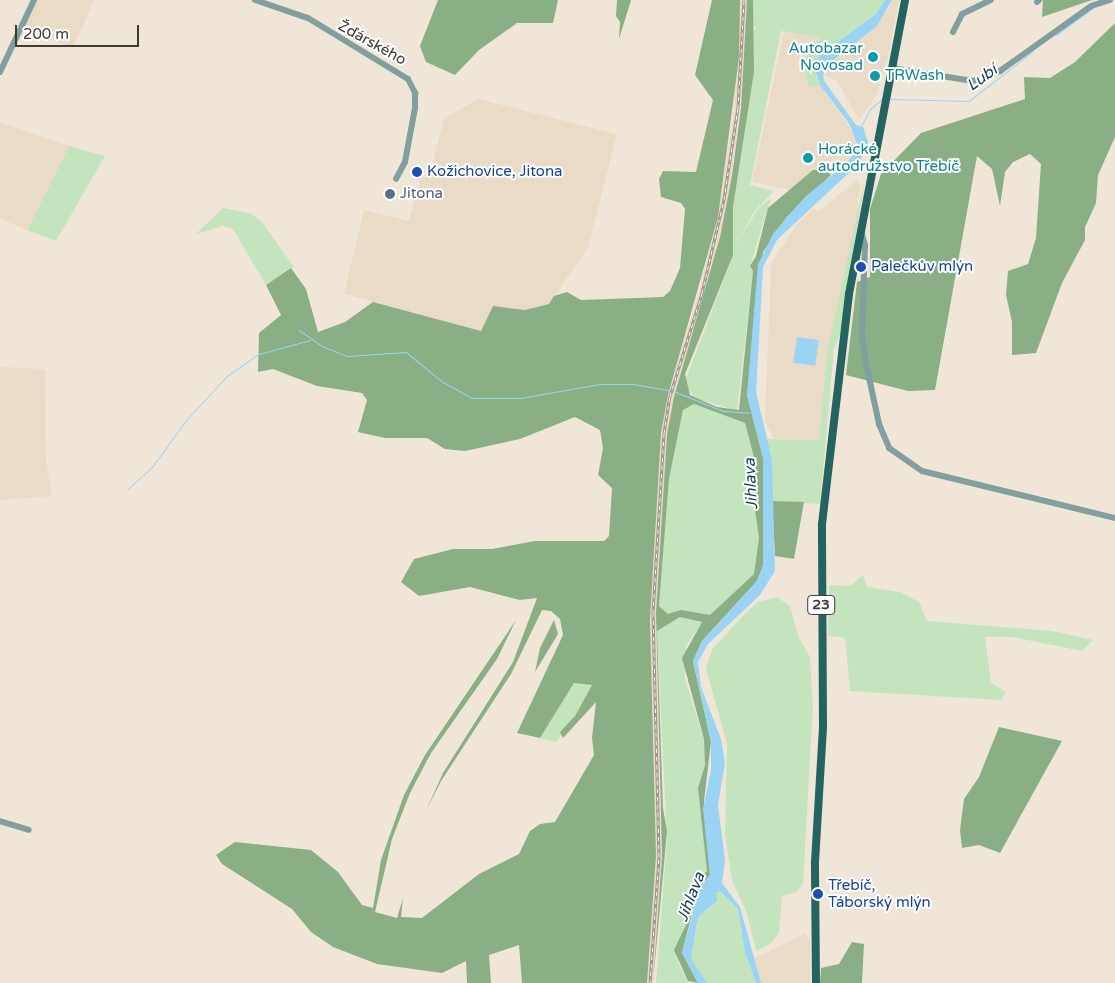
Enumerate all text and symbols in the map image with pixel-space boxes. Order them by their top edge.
scale bar [18,15,141,47]
street label: Žďárského [335,17,409,69]
text: 200 m [23,25,69,43]
place label: Autobazar Novosad [789,39,863,74]
marker: Autobazar Novosad [867,51,879,63]
water label: Lubí [963,61,1001,95]
place label: TRWash [885,67,944,85]
marker: TRWash [869,70,881,82]
place label: Horácké autodružstvo Třebíč [818,140,959,175]
marker: Horácké autodružstvo Třebíč [802,152,814,164]
place label: Kožichovice, Jitona [427,163,562,181]
marker: Kožichovice, Jitona [411,166,423,178]
place label: Jitona [400,185,443,203]
marker: Jitona [384,188,396,200]
place label: Palečkův mlýn [871,258,973,276]
marker: Palečkův mlýn [855,261,867,273]
water label: Jihlava [740,458,762,510]
road number: 23 [806,594,836,616]
water label: Jihlava [673,870,709,924]
place label: Třebíč, Táborský mlýn [828,876,931,911]
marker: Třebíč, Táborský mlýn [812,888,824,900]

